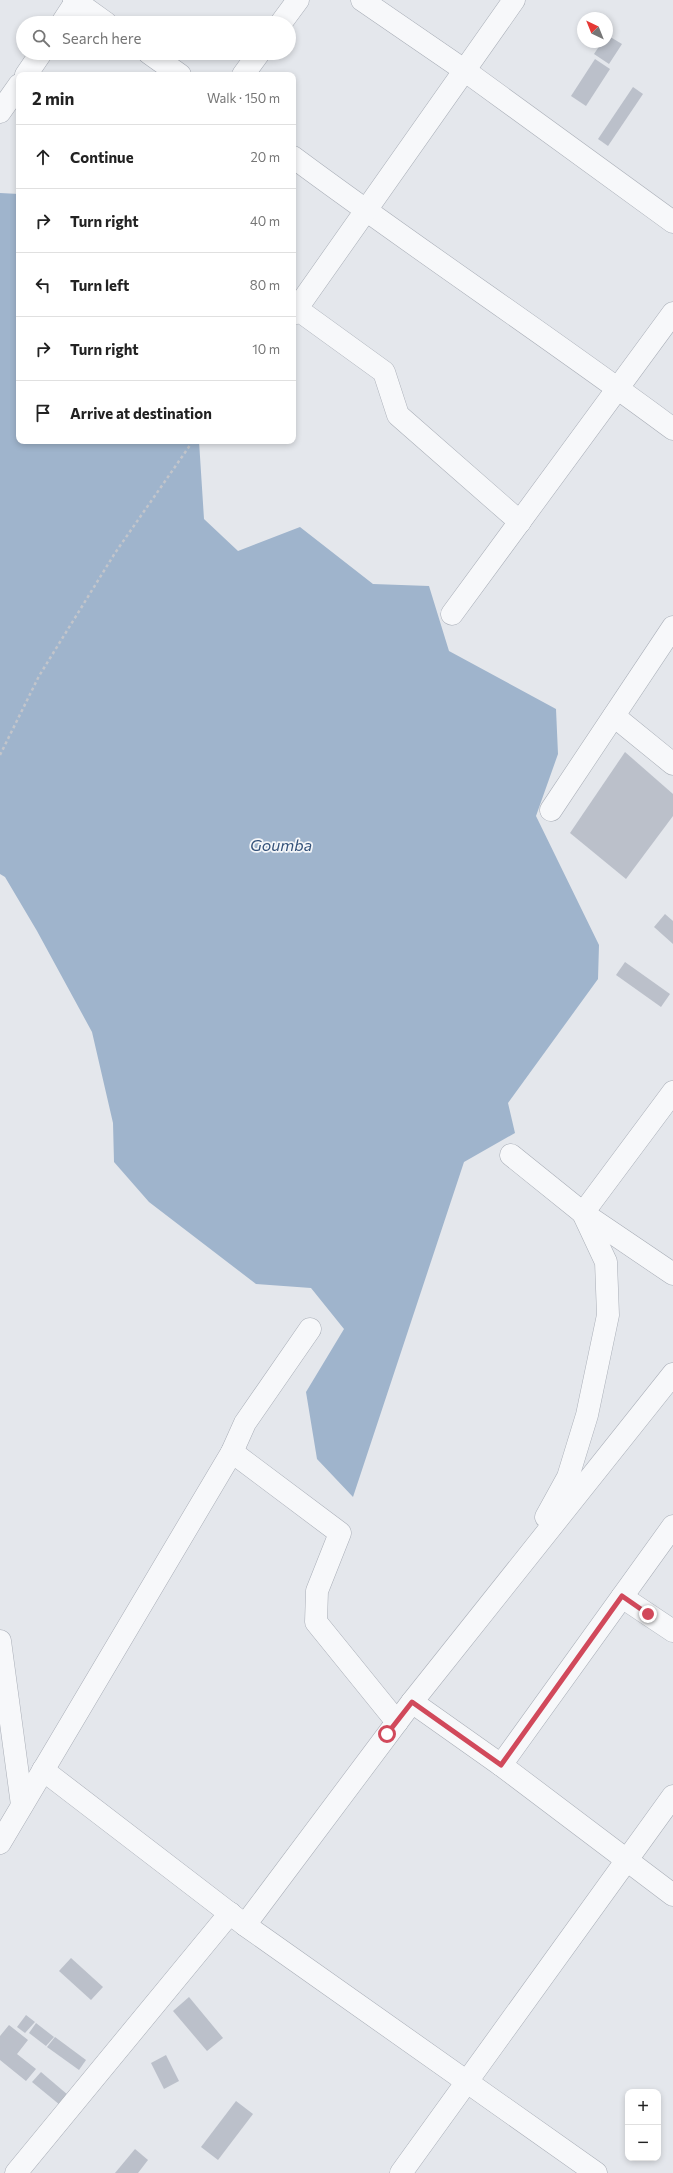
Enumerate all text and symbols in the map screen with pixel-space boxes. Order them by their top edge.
north arrow [577,12,613,48]
search box [16,16,296,60]
icon: search [30,27,52,49]
text: Search here [62,29,141,47]
text: 2 min [32,88,74,109]
text: Walk · 150 m [207,90,280,106]
icon: ahead [32,146,54,168]
text: Continue [70,148,134,166]
text: 20 m [251,149,280,165]
icon: right [32,210,54,232]
text: Turn right [70,212,139,230]
text: 40 m [250,213,280,229]
icon: left [32,274,54,296]
text: Turn left [70,276,129,294]
text: 80 m [250,277,280,293]
icon: right [32,338,54,360]
text: Turn right [70,340,139,358]
text: 10 m [252,341,280,357]
icon: arrive [32,402,54,424]
text: Arrive at destination [70,404,212,422]
water label: Goumba [250,835,312,854]
route end [639,1605,657,1623]
route start [378,1725,396,1743]
map controls [625,2089,661,2161]
button: + [625,2089,661,2125]
button: − [625,2125,661,2161]

